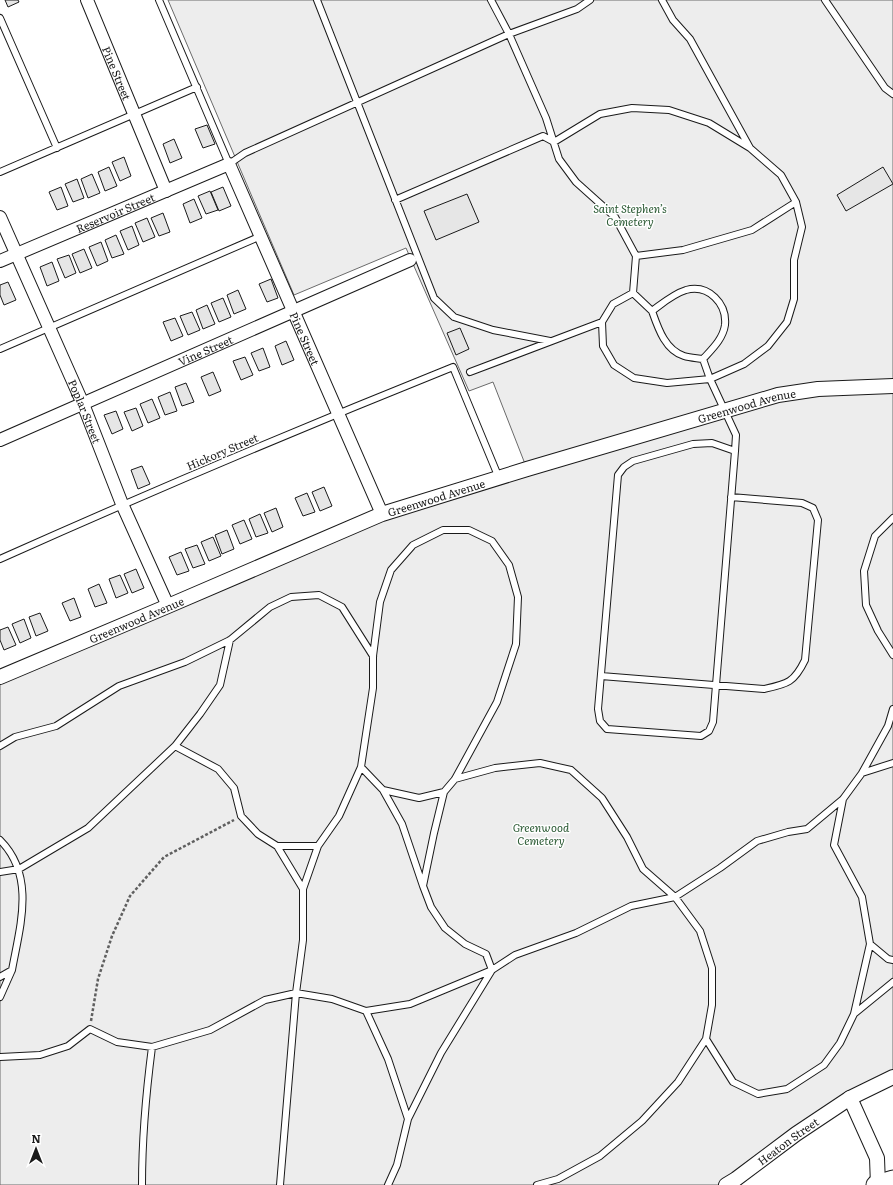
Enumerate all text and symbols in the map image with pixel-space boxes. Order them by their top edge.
street label: Pine Street [99,44,136,103]
street label: Reservoir Street [73,188,158,236]
park label: Saint Stephen’s Cemetery [593,200,667,229]
street label: Pine Street [286,309,324,368]
street label: Vine Street [175,331,236,369]
street label: Poplar Street [65,376,106,446]
street label: Greenwood Avenue [696,384,797,426]
street label: Hickory Street [184,428,261,473]
street label: Greenwood Avenue [385,474,487,520]
street label: Greenwood Avenue [87,592,186,646]
park label: Greenwood Cemetery [513,819,570,848]
street label: Heaton Street [754,1113,822,1168]
north arrow [16,1129,56,1169]
text: N [31,1130,41,1146]

